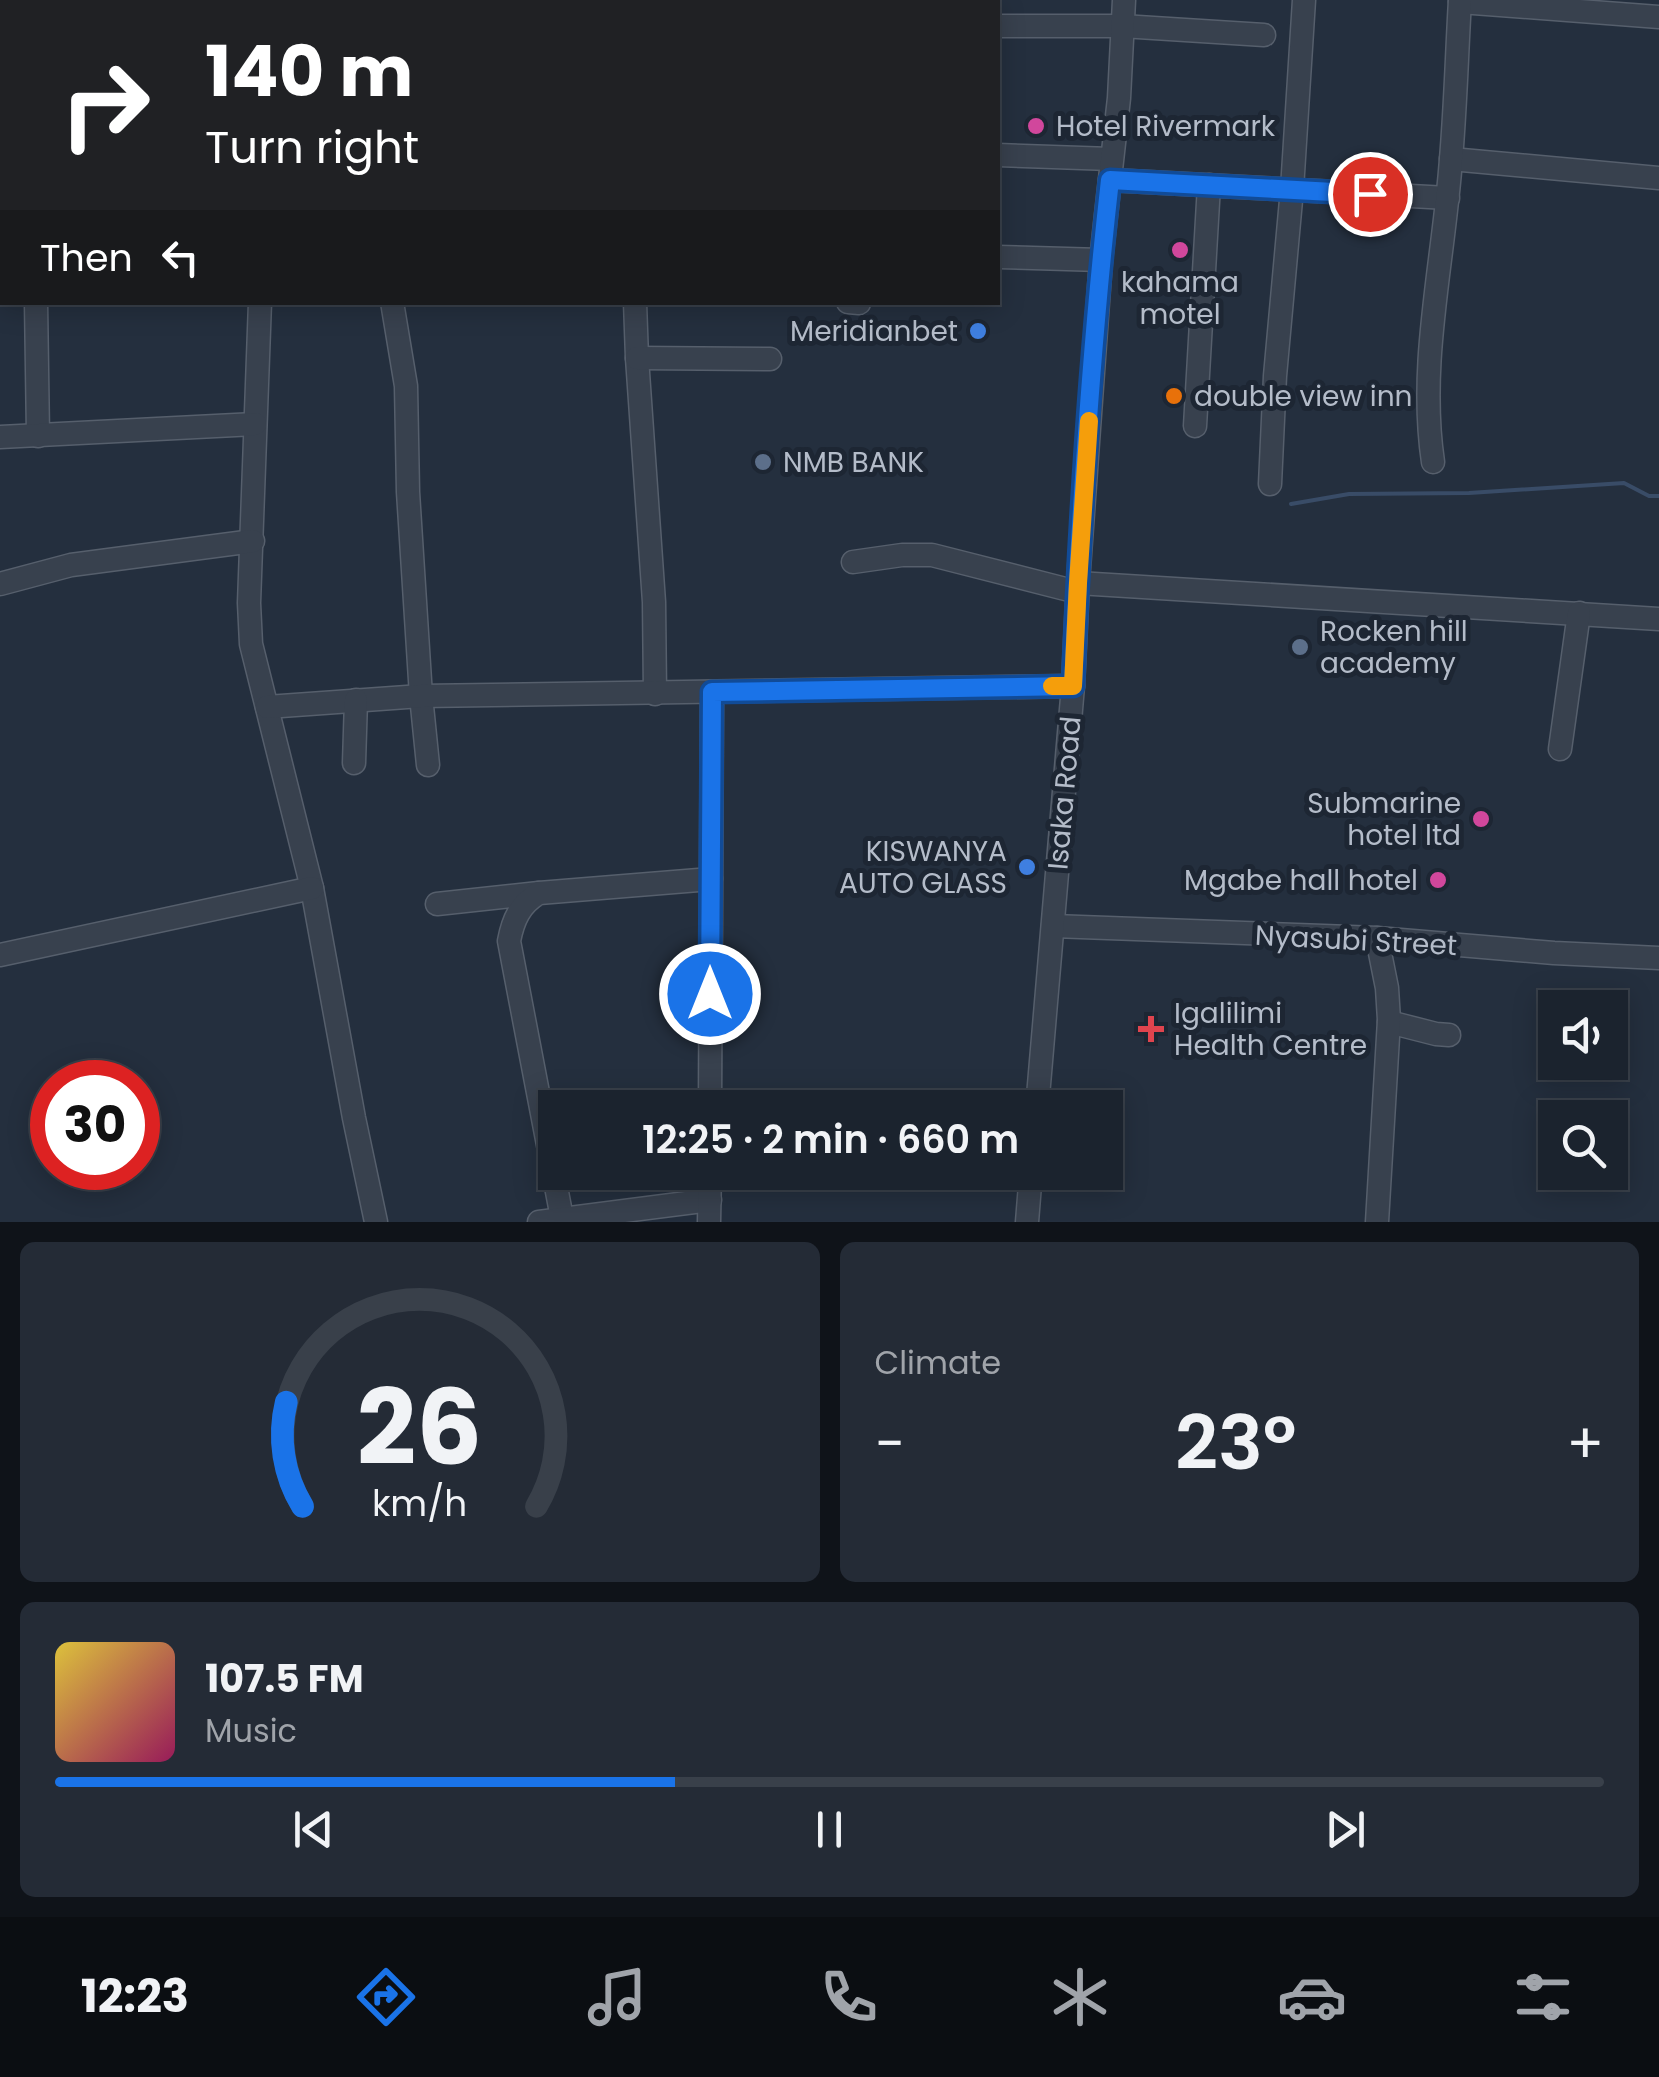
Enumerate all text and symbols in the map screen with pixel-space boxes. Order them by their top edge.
text: 140 m [205,22,413,121]
icon: right [40,40,170,170]
place label: Hotel Rivermark [1056,107,1276,146]
marker: Hotel Rivermark [1025,115,1047,137]
text: Turn right [205,116,419,179]
pin [1328,152,1413,237]
icon: arrive [1343,167,1398,222]
icon: left [153,230,208,285]
text: Then [40,231,133,284]
marker: kahama motel [1169,239,1191,261]
place label: kahama motel [1121,263,1239,334]
place label: Meridianbet [790,312,958,351]
marker: Meridianbet [967,320,989,342]
place label: double view inn [1194,377,1413,416]
marker: double view inn [1163,385,1185,407]
place label: NMB BANK [783,443,924,482]
marker: NMB BANK [752,451,774,473]
place label: Rocken hill academy [1320,612,1468,683]
marker: Rocken hill academy [1289,636,1311,658]
street label: Isaka Road [1038,715,1091,871]
place label: Submarine hotel ltd [1307,784,1461,855]
marker: Submarine hotel ltd [1470,808,1492,830]
place label: KISWANYA AUTO GLASS [839,832,1007,903]
marker: KISWANYA AUTO GLASS [1016,856,1038,878]
place label: Mgabe hall hotel [1184,861,1418,900]
marker: Mgabe hall hotel [1427,869,1449,891]
street label: Nyasubi Street [1254,916,1458,965]
position arrow [658,942,762,1046]
map controls [1538,990,1628,1190]
button: sound [1538,990,1628,1080]
place label: Igalilimi Health Centre [1174,994,1367,1065]
marker: Igalilimi Health Centre [1138,1016,1164,1042]
speed limit sign: 30 [30,1060,160,1190]
button: search [1538,1100,1628,1190]
text: 12:25 · 2 min · 660 m [642,1113,1019,1166]
text: Climate [875,1340,1001,1385]
text: 26 [357,1355,483,1500]
text: 23° [1175,1390,1296,1495]
text: − [875,1405,905,1482]
text: + [1566,1405,1604,1482]
text: km/h [372,1478,467,1529]
text: 107.5 FM [205,1652,364,1705]
text: Music [205,1708,297,1753]
icon: previous [286,1802,341,1857]
icon: pause [802,1802,857,1857]
icon: next [1318,1802,1373,1857]
icon: directions [351,1962,421,2032]
icon: music [582,1962,652,2032]
icon: phone [814,1962,884,2032]
icon: climate [1045,1962,1115,2032]
icon: car [1277,1962,1347,2032]
icon: filters [1508,1962,1578,2032]
text: 12:23 [81,1965,189,2028]

